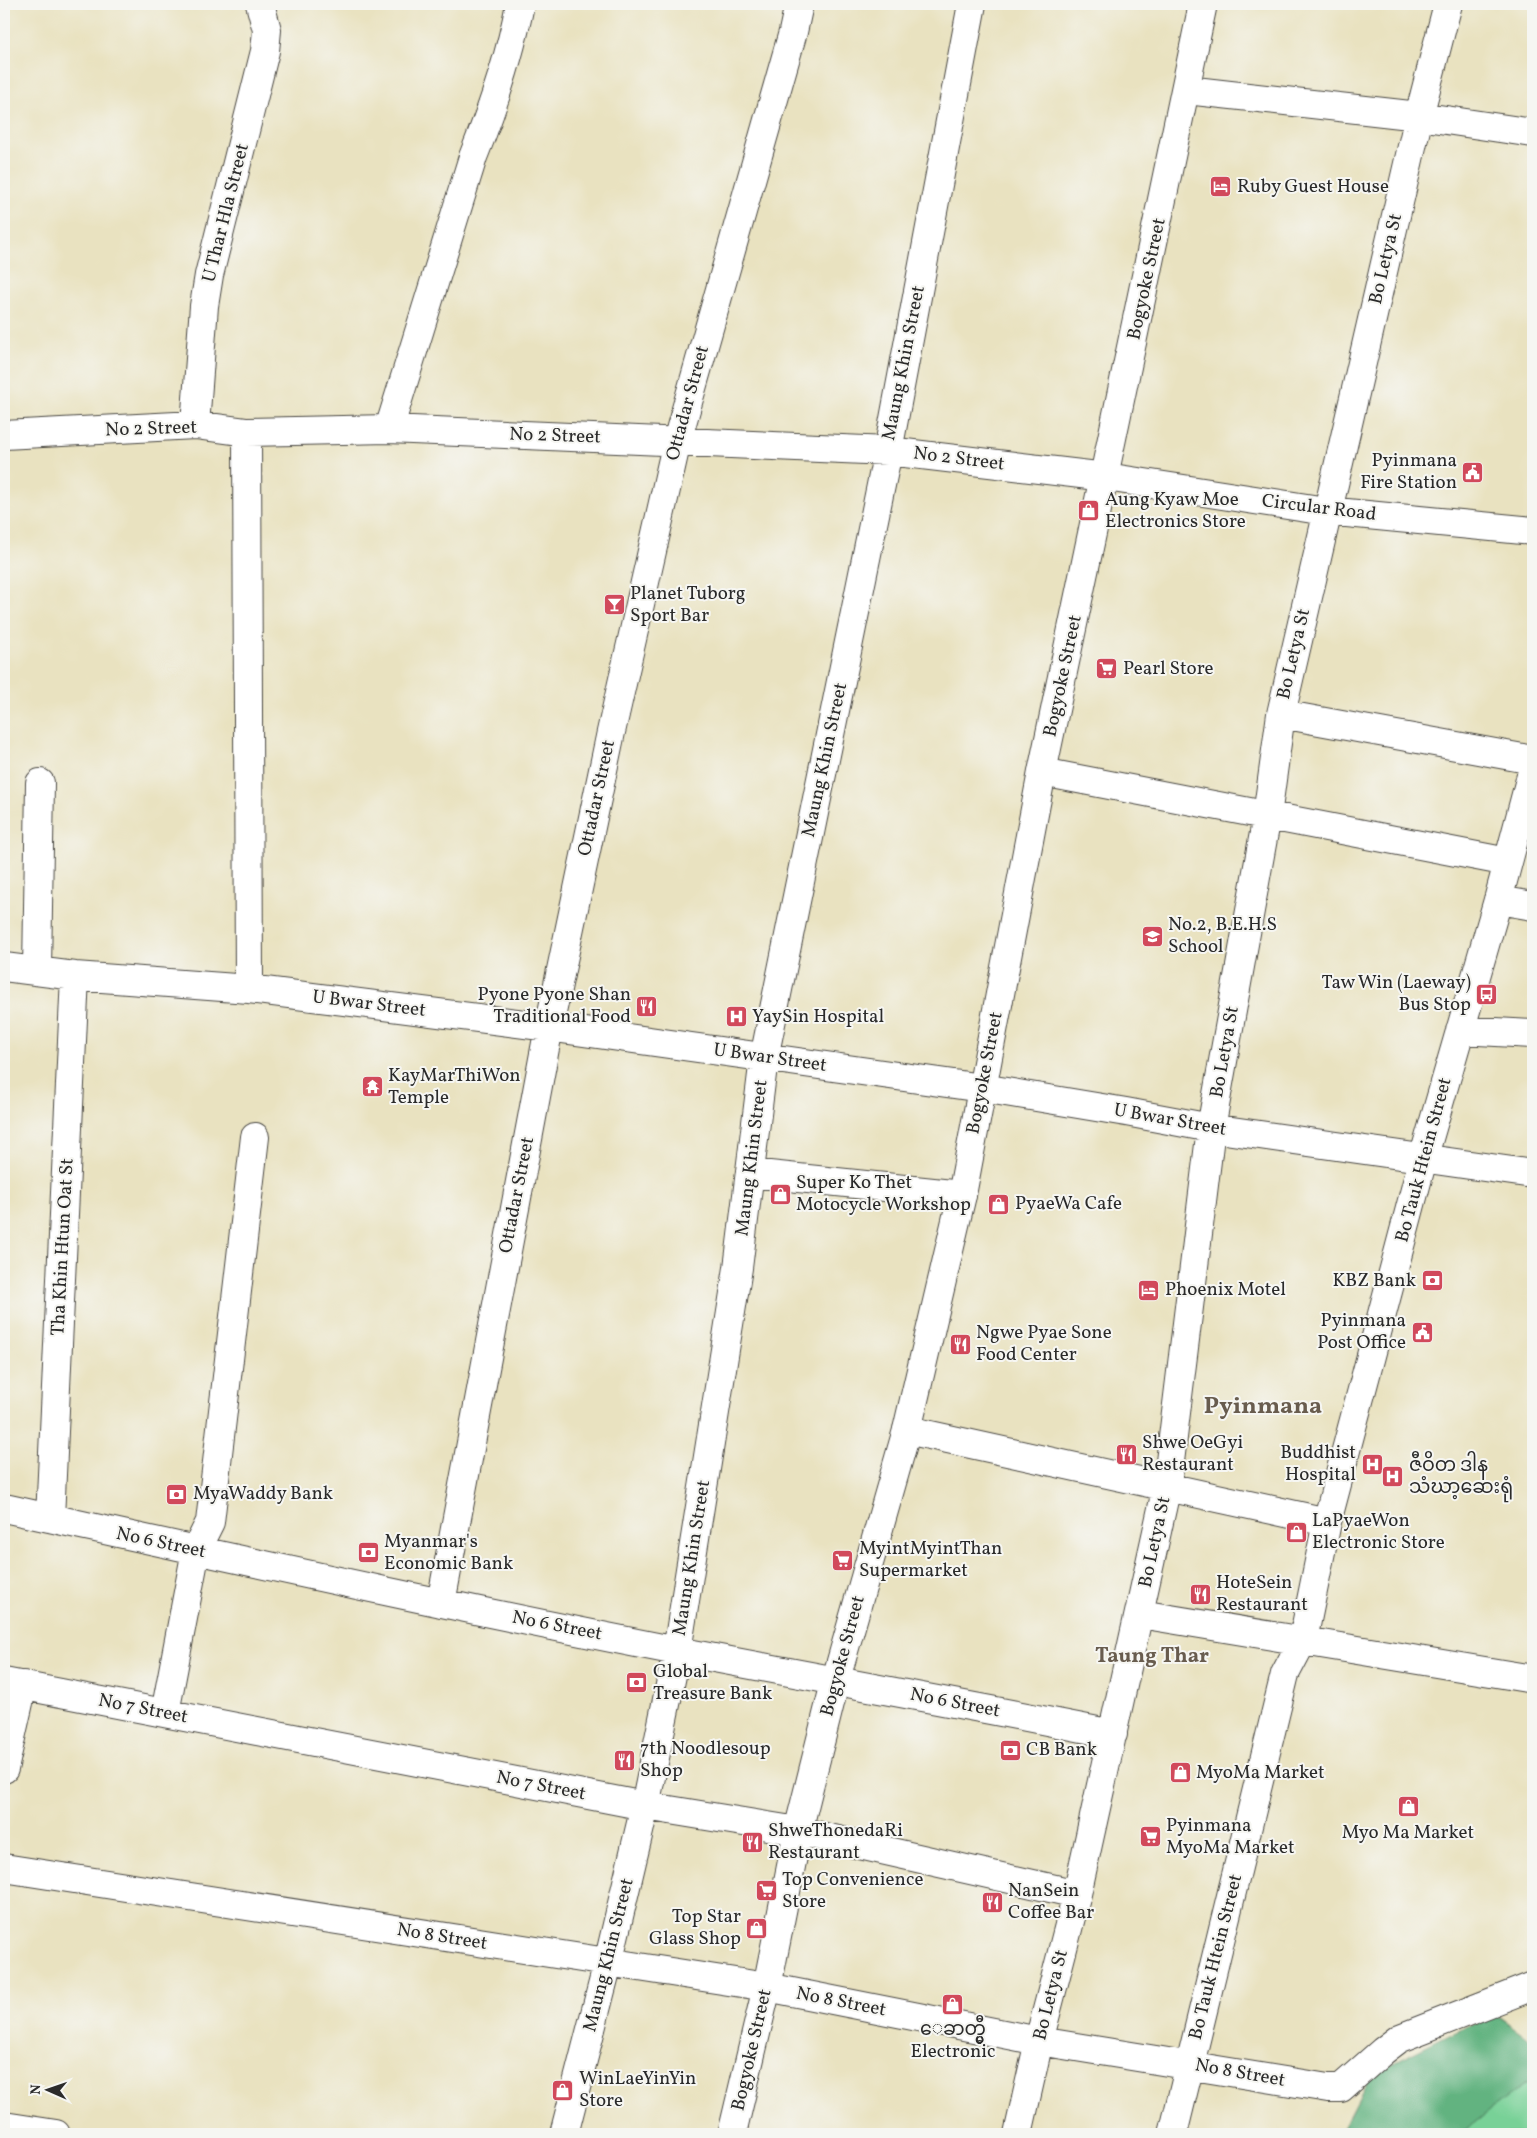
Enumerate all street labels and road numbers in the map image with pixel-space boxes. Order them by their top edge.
street label: U Thar Hla Street [196,140,256,285]
street label: Bo Letya St [1363,211,1409,307]
street label: Bogyoke Street [1121,215,1173,343]
street label: Maung Khin Street [876,283,932,443]
street label: Ottadar Street [660,342,716,463]
street label: No 2 Street [105,414,198,444]
street label: No 2 Street [509,421,602,451]
street label: No 2 Street [912,441,1006,478]
street label: Circular Road [1260,488,1378,528]
street label: Bo Letya St [1271,606,1317,702]
street label: Bogyoke Street [1037,612,1089,740]
street label: Maung Khin Street [796,680,854,840]
street label: Ottadar Street [572,737,622,859]
street label: U Bwar Street [311,984,428,1024]
street label: Bo Letya St [1204,1004,1246,1100]
street label: Bogyoke Street [960,1009,1010,1137]
street label: U Bwar Street [712,1037,829,1079]
street label: Bo Tauk Htein Street [1389,1074,1459,1245]
street label: Maung Khin Street [729,1078,775,1238]
street label: U Bwar Street [1112,1097,1229,1143]
street label: Ottadar Street [493,1134,541,1256]
street label: Tha Khin Htun Oat St [45,1157,81,1337]
street label: Maung Khin Street [667,1478,717,1638]
street label: Bo Letya St [1133,1494,1177,1590]
street label: No 6 Street [114,1521,209,1565]
street label: Bogyoke Street [814,1592,872,1719]
street label: No 6 Street [510,1605,605,1648]
street label: No 6 Street [908,1682,1003,1725]
street label: No 7 Street [96,1688,190,1730]
street label: No 7 Street [494,1765,588,1807]
street label: Bo Tauk Htein Street [1183,1871,1249,2043]
street label: Maung Khin Street [577,1875,641,2035]
street label: No 8 Street [395,1917,489,1957]
street label: Bo Letya St [1027,1947,1075,2043]
street label: No 8 Street [794,1981,889,2024]
street label: Bogyoke Street [725,1986,779,2114]
street label: No 8 Street [1193,2052,1288,2094]

